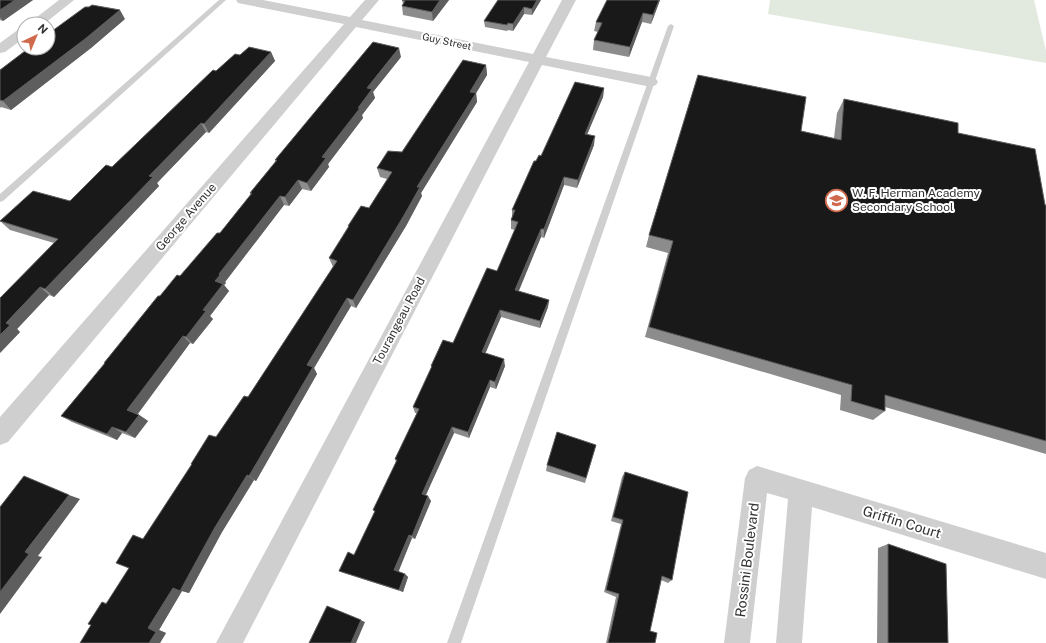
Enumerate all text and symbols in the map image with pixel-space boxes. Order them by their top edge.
north arrow [16,16,56,56]
text: N [36,22,50,36]
street label: Guy Street [421,30,473,52]
street label: George Avenue [153,180,219,254]
place label: W. F. Herman Academy Secondary School [852,186,980,214]
school or university icon: W. F. Herman Academy Secondary School [824,187,850,213]
street label: Tourangeau Road [370,275,428,367]
street label: Rossini Boulevard [732,502,762,618]
street label: Griffin Court [861,502,943,542]

